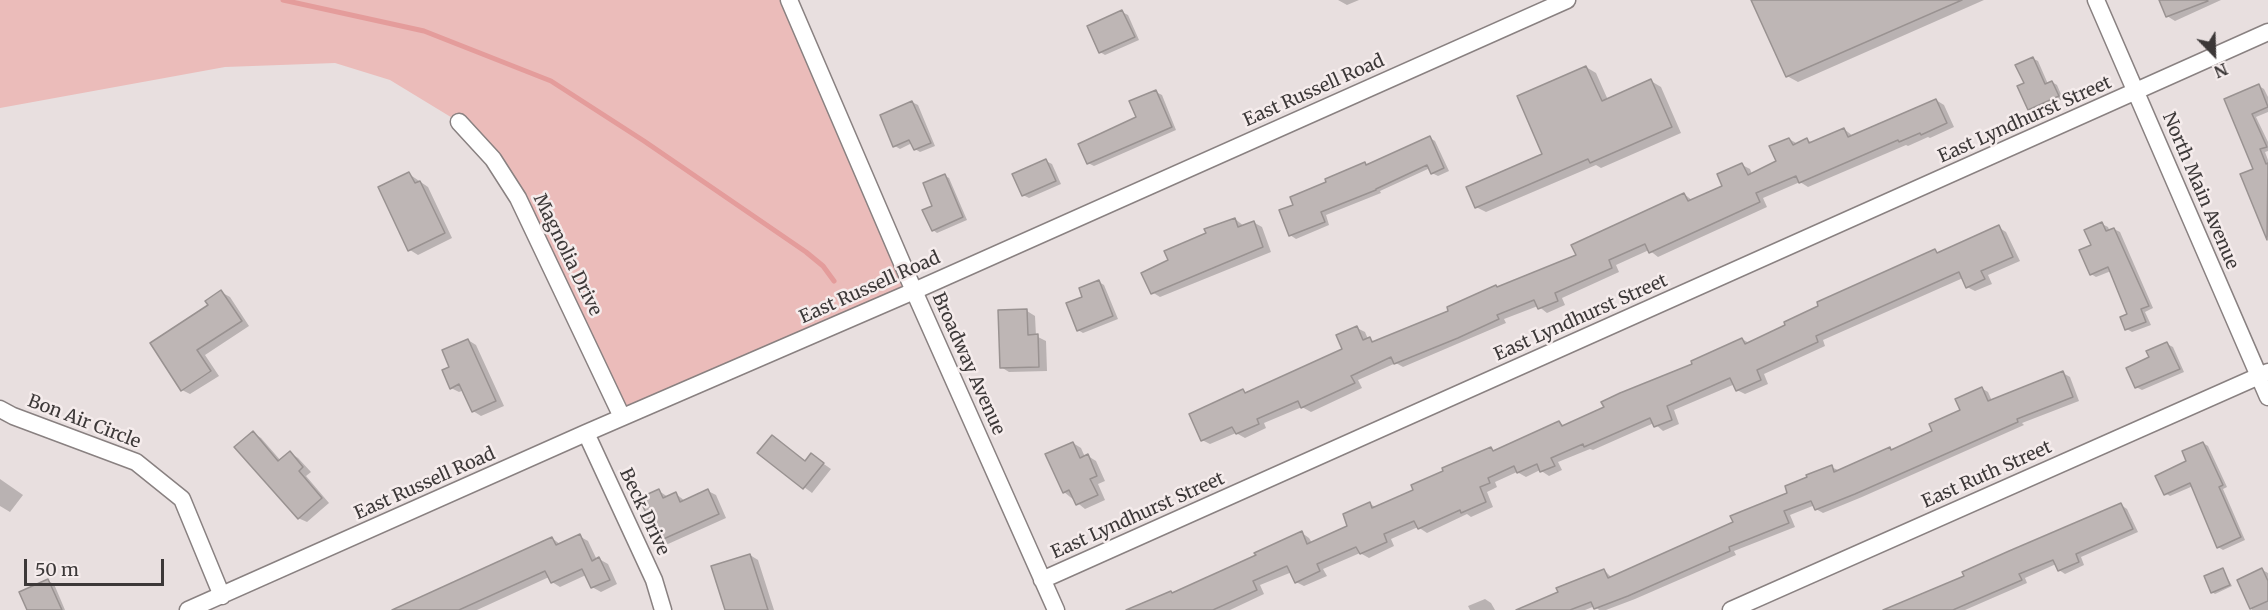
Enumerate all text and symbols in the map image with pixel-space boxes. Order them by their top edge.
north arrow [2184,24,2244,84]
street label: East Russell Road [1240,50,1388,132]
text: N [2211,59,2231,82]
street label: East Lyndhurst Street [1935,72,2115,168]
street label: North Main Avenue [2157,109,2243,273]
street label: Magnolia Drive [528,191,606,319]
street label: East Russell Road [796,247,944,329]
street label: East Lyndhurst Street [1491,270,1671,366]
street label: Broadway Avenue [927,290,1009,438]
street label: Bon Air Circle [25,391,143,453]
street label: East Ruth Street [1919,437,2055,513]
street label: East Russell Road [351,443,499,525]
street label: Beck Drive [614,465,674,559]
street label: East Lyndhurst Street [1048,468,1228,564]
scale bar [27,547,166,585]
text: 50 m [35,558,79,581]

